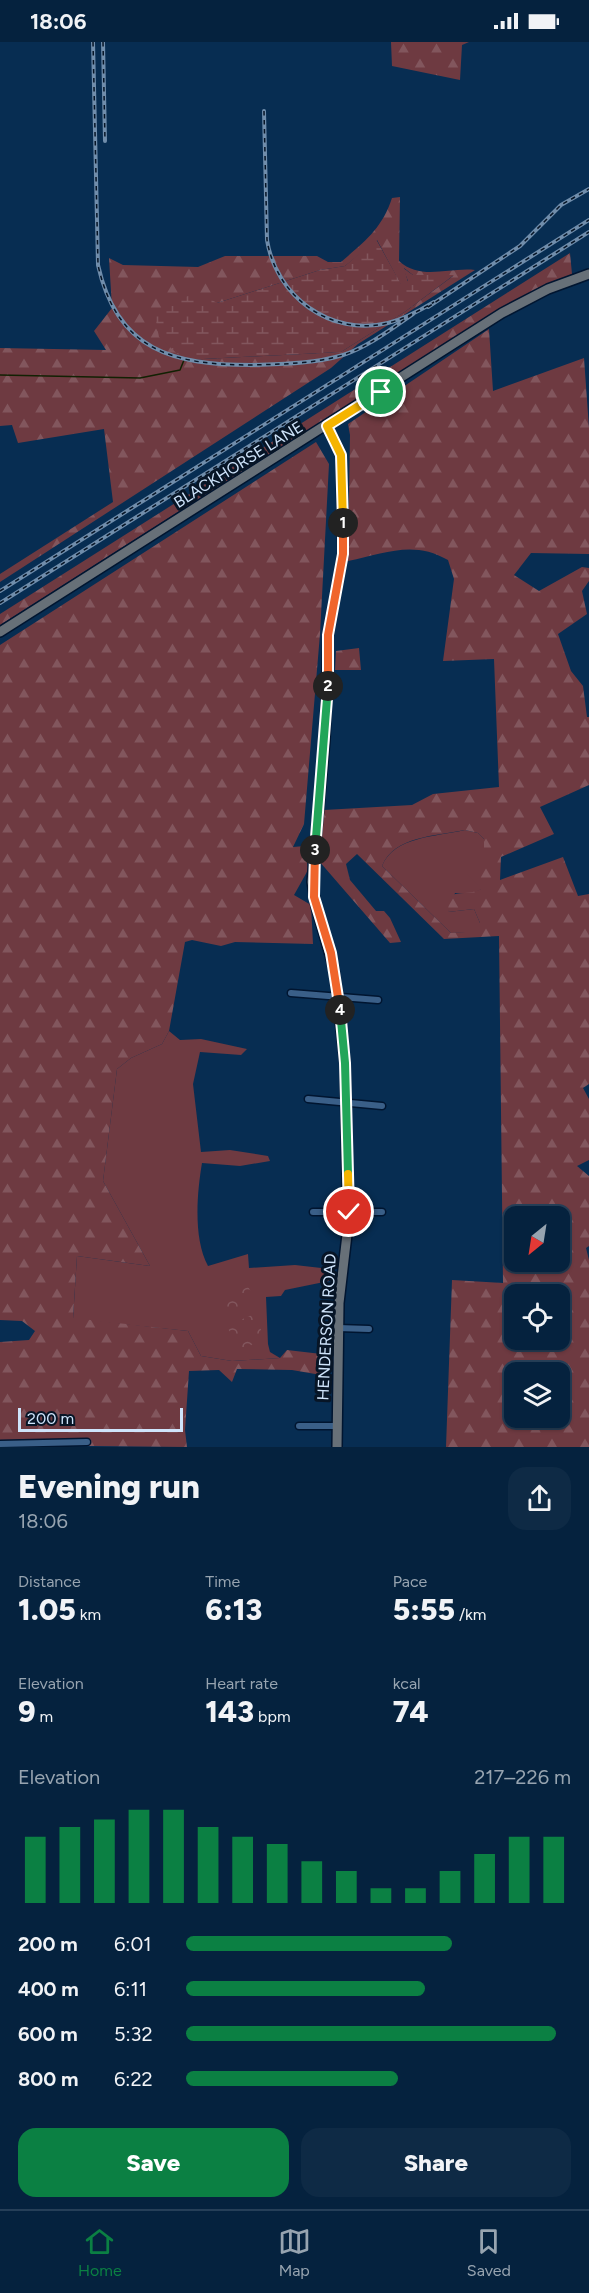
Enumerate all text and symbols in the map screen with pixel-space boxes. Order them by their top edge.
text: 18:06 [30,8,86,35]
pin [355,366,406,417]
icon: arrive [364,375,397,408]
street label: BLACKHORSE LANE [170,417,306,512]
pin: 1 [328,508,358,538]
text: 1 [340,513,346,532]
pin: 2 [313,671,343,701]
text: 2 [323,676,333,695]
pin: 3 [300,835,330,865]
text: 3 [311,840,319,859]
pin: 4 [325,995,355,1025]
text: 4 [335,1000,345,1019]
pin [323,1186,374,1237]
icon: check [332,1195,365,1228]
north arrow [504,1206,570,1272]
map controls [504,1206,570,1428]
street label: HENDERSON ROAD [313,1253,340,1401]
button: locate [504,1284,570,1350]
button: layers [504,1362,570,1428]
scale bar [18,1405,183,1432]
text: 200 m [27,1409,74,1428]
text: Evening run [18,1467,200,1506]
button: share [508,1467,571,1530]
text: 18:06 [18,1509,68,1533]
text: Distance [18,1572,81,1591]
text: Time [205,1572,240,1591]
text: Pace [393,1572,427,1591]
text: 1.05 [18,1591,76,1628]
text: 6:13 [205,1591,262,1628]
text: 5:55 [393,1591,455,1628]
text: km [76,1605,101,1624]
text: /km [455,1605,487,1624]
text: Elevation [18,1674,84,1693]
text: Heart rate [205,1674,278,1693]
text: kcal [393,1674,421,1693]
text: 9 [18,1693,36,1730]
text: 143 [205,1693,254,1730]
text: 74 [393,1693,429,1730]
text: m [36,1707,53,1726]
text: bpm [254,1707,291,1726]
text: Elevation [18,1765,100,1789]
text: 217–226 m [474,1765,571,1789]
text: 200 m [18,1932,78,1956]
text: 6:01 [114,1932,151,1956]
text: 400 m [18,1977,79,2001]
text: 6:11 [114,1977,147,2001]
text: 600 m [18,2022,78,2046]
text: 5:32 [114,2022,153,2046]
text: 800 m [18,2067,78,2091]
text: 6:22 [114,2067,153,2091]
button: Save [18,2128,289,2197]
button: Share [301,2128,571,2197]
tab: Home [78,2225,122,2280]
tab: Map [278,2225,311,2280]
tab: Saved [467,2225,511,2280]

